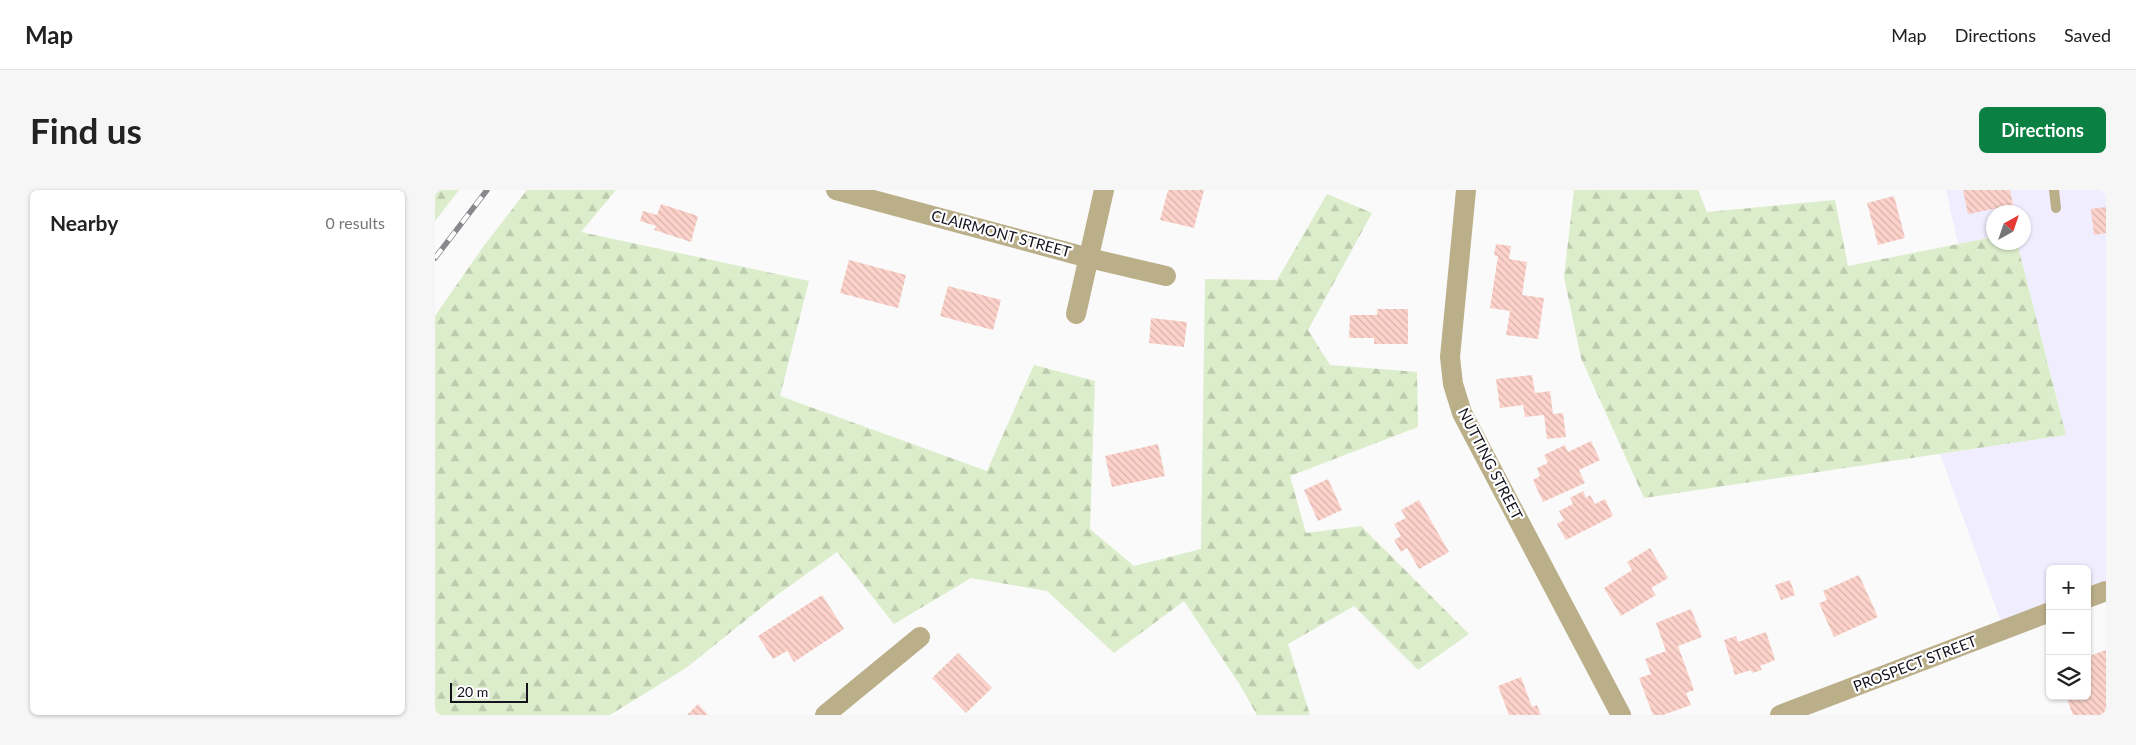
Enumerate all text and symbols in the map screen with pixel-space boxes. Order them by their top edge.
text: Map [25,20,73,49]
text: Map [1891,24,1927,46]
text: Directions [1955,24,2036,46]
text: Saved [2064,24,2111,46]
button: Directions [1979,107,2106,153]
text: Find us [30,109,142,151]
north arrow [1986,205,2031,250]
street label: CLAIRMONT STREET [930,206,1073,260]
text: Nearby [50,210,118,235]
text: 0 results [325,213,385,232]
street label: NUTTING STREET [1455,405,1527,523]
map controls [2046,565,2091,700]
button: + [2046,565,2091,610]
button: − [2046,610,2091,655]
street label: PROSPECT STREET [1850,631,1979,695]
button: layers [2046,655,2091,700]
scale bar [450,680,527,703]
text: 20 m [457,683,488,700]

